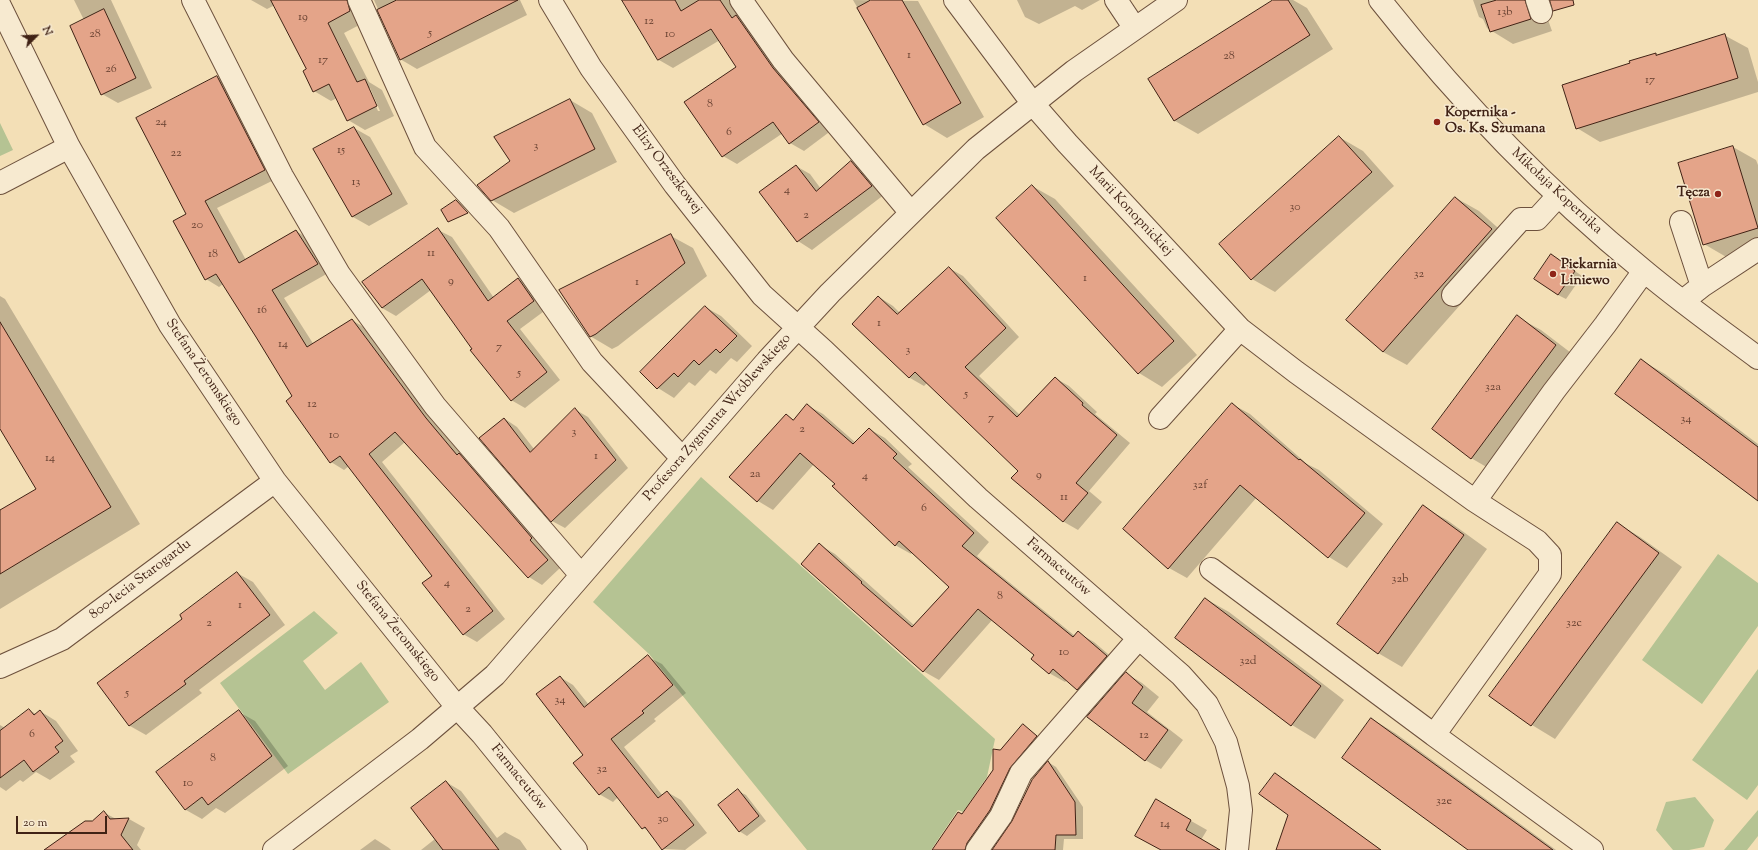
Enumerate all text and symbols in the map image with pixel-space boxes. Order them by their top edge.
house number: 13b [1497,6,1513,20]
house number: 19 [298,11,308,25]
house number: 12 [644,15,654,29]
north arrow [16,16,56,56]
text: N [38,24,56,38]
house number: 5 [428,27,432,41]
house number: 28 [89,28,101,42]
house number: 10 [665,28,675,42]
house number: 1 [907,49,911,63]
house number: 28 [1223,50,1235,64]
house number: 17 [318,54,328,68]
house number: 26 [105,63,117,77]
house number: 17 [1645,74,1655,88]
house number: 8 [707,98,713,112]
place label: Kopernika - Os. Ks. Szumana [1445,106,1546,138]
house number: 24 [155,116,167,130]
marker: Kopernika - Os. Ks. Szumana [1432,117,1442,127]
street label: Elizy Orzeszkowej [627,122,705,218]
house number: 6 [726,126,732,140]
house number: 3 [534,140,538,154]
house number: 15 [337,144,345,158]
street label: Mikołaja Kopernika [1507,146,1605,238]
house number: 22 [170,147,182,161]
street label: Marii Konopnickiej [1084,164,1176,260]
house number: 13 [352,176,360,190]
house number: 4 [784,184,790,198]
place label: Tęcza [1677,186,1710,202]
marker: Tęcza [1713,189,1723,199]
house number: 30 [1289,201,1301,215]
house number: 2 [803,209,809,223]
house number: 20 [191,219,203,233]
house number: 11 [427,247,435,261]
house number: 18 [208,248,218,262]
place label: Piekarnia Liniewo [1561,258,1617,290]
house number: 32 [1414,268,1424,282]
marker: Piekarnia Liniewo [1548,269,1558,279]
house number: 1 [1083,272,1087,286]
house number: 9 [448,275,454,289]
house number: 1 [635,276,639,290]
house number: 16 [257,304,267,318]
street label: Stefana Żeromskiego [161,316,245,430]
house number: 1 [877,317,881,331]
street label: Profesora Zygmunta Wróblewskiego [641,331,795,505]
house number: 14 [278,338,288,352]
house number: 7 [496,341,502,355]
house number: 3 [906,344,910,358]
house number: 5 [517,367,521,381]
house number: 32a [1485,381,1501,395]
house number: 5 [964,388,968,402]
house number: 12 [307,398,317,412]
house number: 7 [988,412,994,426]
house number: 34 [1681,413,1691,427]
house number: 2 [799,423,805,437]
house number: 3 [572,426,576,440]
house number: 10 [329,429,339,443]
house number: 1 [594,450,598,464]
house number: 14 [45,452,55,466]
house number: 2a [749,468,761,482]
house number: 9 [1036,469,1042,483]
house number: 4 [862,470,868,484]
house number: 32f [1193,479,1207,493]
house number: 11 [1060,491,1068,505]
house number: 6 [921,502,927,516]
street label: Farmaceutów [1022,535,1094,601]
street label: 800-lecia Starogardu [87,536,195,624]
house number: 32b [1392,573,1408,587]
house number: 4 [444,577,450,591]
street label: Stefana Żeromskiego [351,578,443,686]
house number: 8 [997,590,1003,604]
house number: 1 [238,599,242,613]
house number: 2 [465,603,471,617]
house number: 2 [206,617,212,631]
house number: 32c [1566,617,1582,631]
house number: 10 [1059,646,1069,660]
house number: 32d [1239,655,1257,669]
house number: 5 [125,687,129,701]
house number: 34 [555,694,565,708]
house number: 6 [29,728,35,742]
house number: 12 [1139,729,1149,743]
street label: Farmaceutów [486,742,550,814]
house number: 8 [210,752,216,766]
house number: 32 [597,763,607,777]
house number: 10 [183,777,193,791]
house number: 32e [1436,795,1452,809]
scale bar [18,808,109,834]
house number: 30 [657,813,669,827]
text: 20 m [23,814,47,832]
house number: 14 [1160,818,1170,832]

